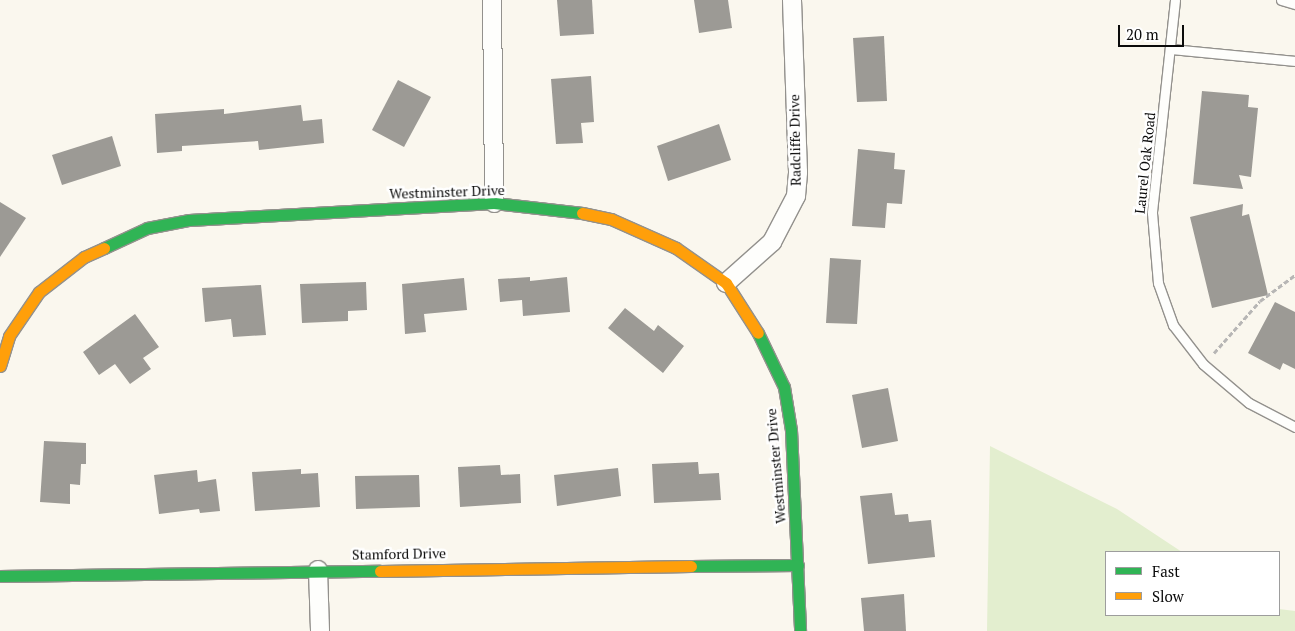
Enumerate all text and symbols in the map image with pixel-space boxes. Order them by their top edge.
scale bar [1120,15,1186,47]
text: 20 m [1126,24,1159,44]
street label: Radcliffe Drive [786,94,804,186]
street label: Laurel Oak Road [1131,111,1159,215]
street label: Westminster Drive [389,182,505,202]
street label: Westminster Drive [763,408,789,524]
street label: Stamford Drive [352,545,446,563]
legend [1105,551,1280,616]
text: Fast [1152,561,1180,581]
text: Slow [1152,586,1184,606]

